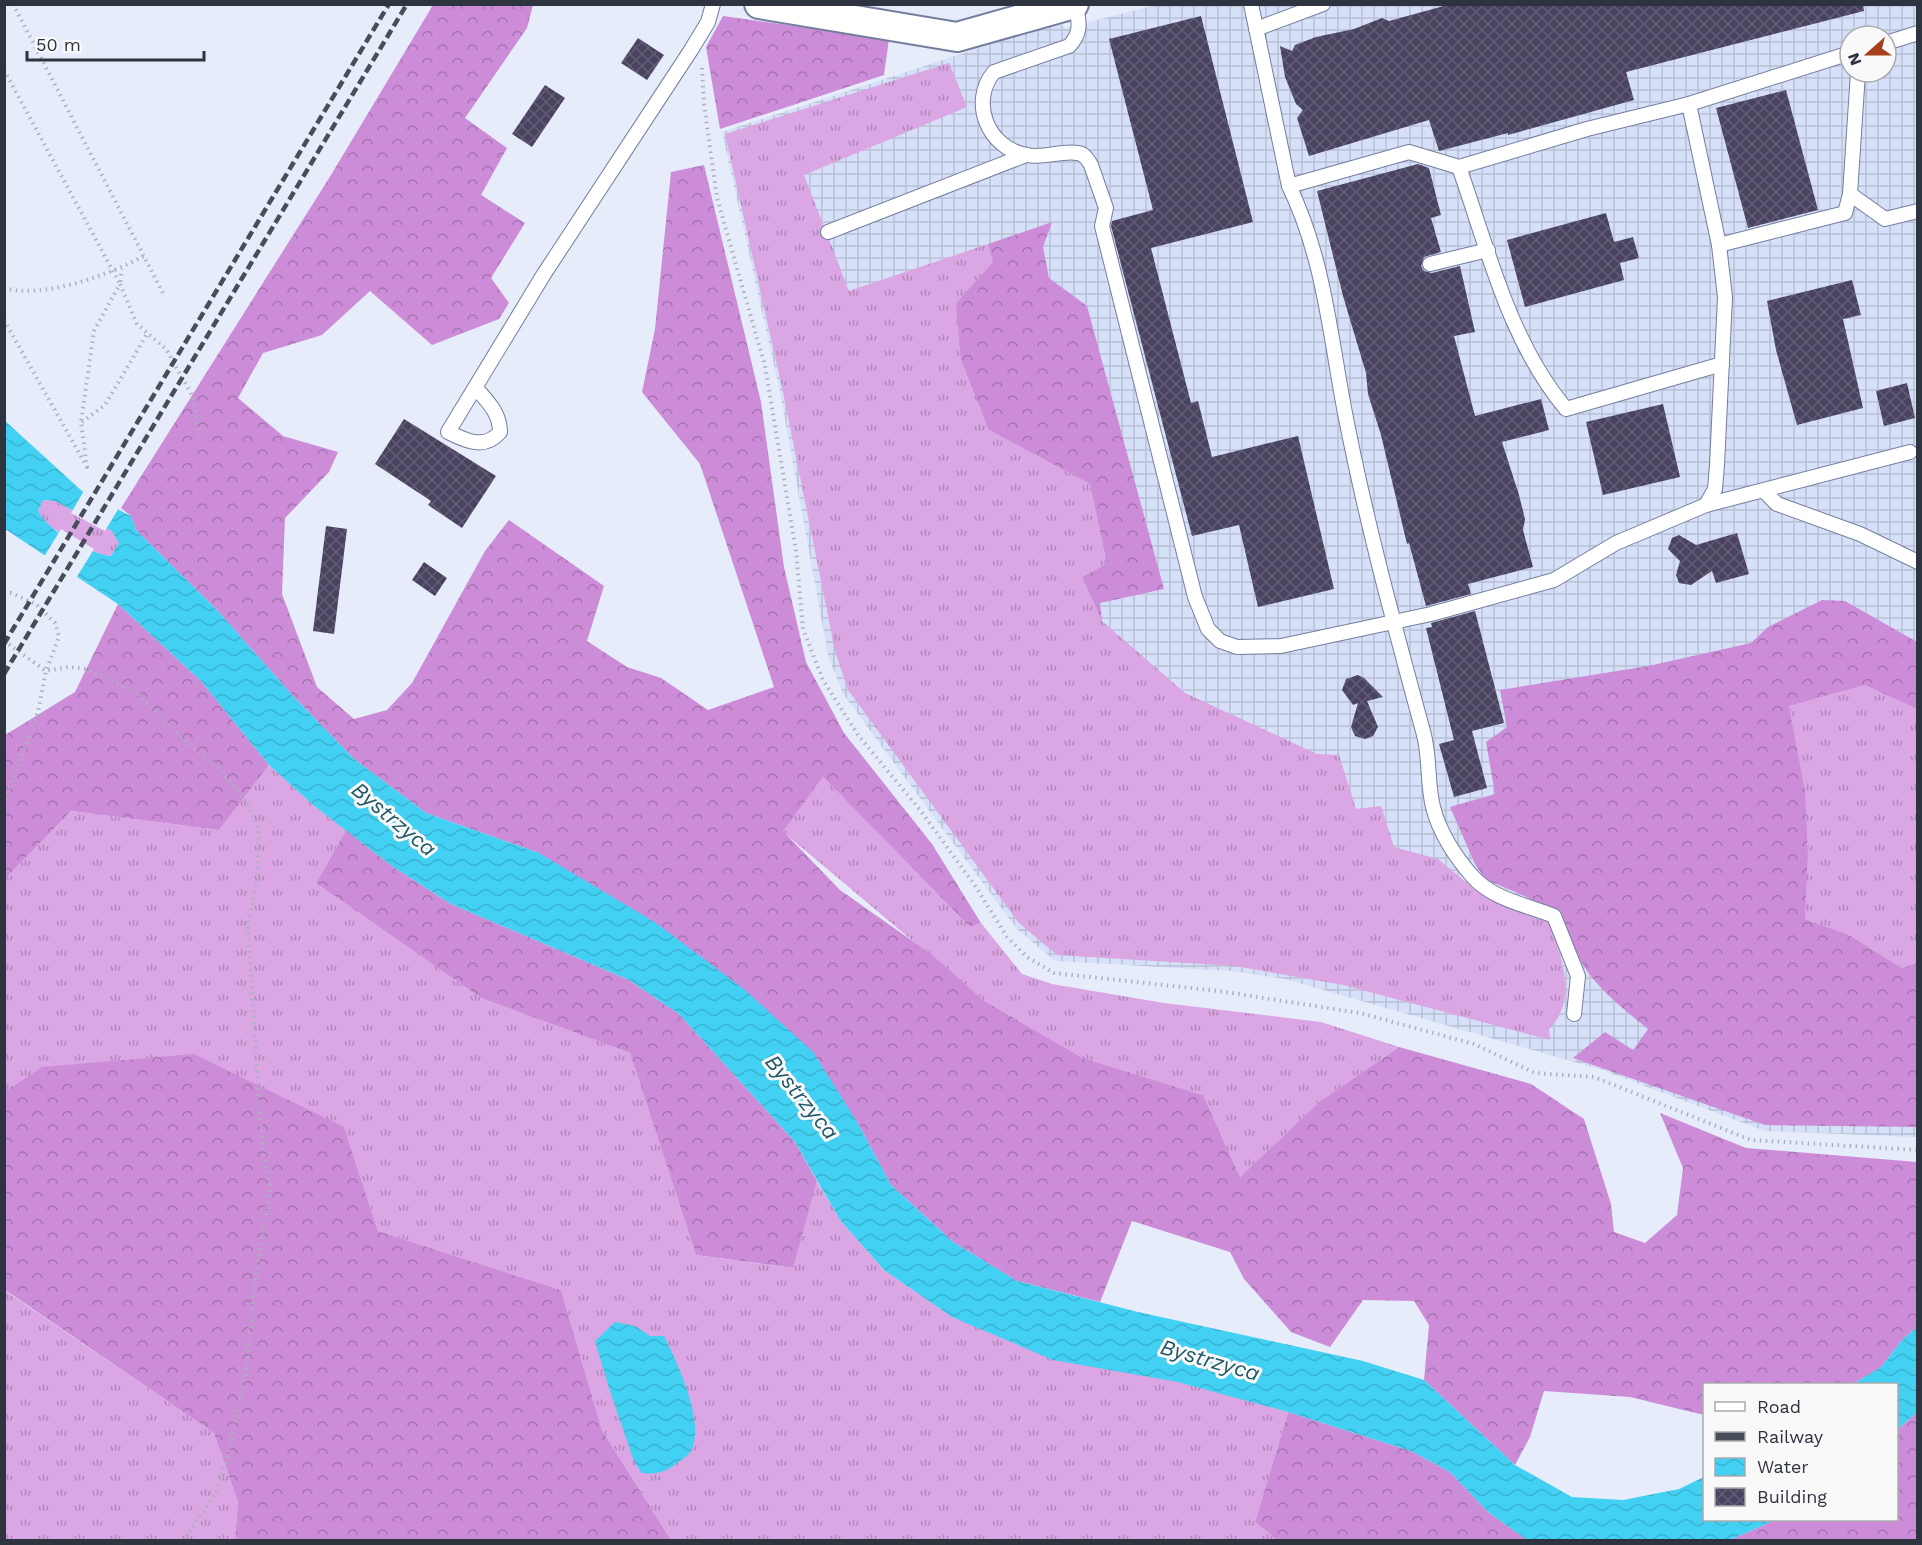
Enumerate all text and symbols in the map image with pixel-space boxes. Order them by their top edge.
scale bar [27,24,204,62]
north arrow [1838,24,1898,84]
text: 50 m [36,34,81,55]
text: N [1843,50,1865,68]
water label: Bystrzyca [347,777,441,861]
water label: Bystrzyca [760,1049,844,1145]
water label: Bystrzyca [1158,1334,1262,1386]
legend [1703,1383,1898,1521]
text: Road [1757,1396,1801,1417]
text: Railway [1757,1426,1824,1447]
text: Water [1757,1456,1809,1477]
text: Building [1757,1486,1827,1507]

